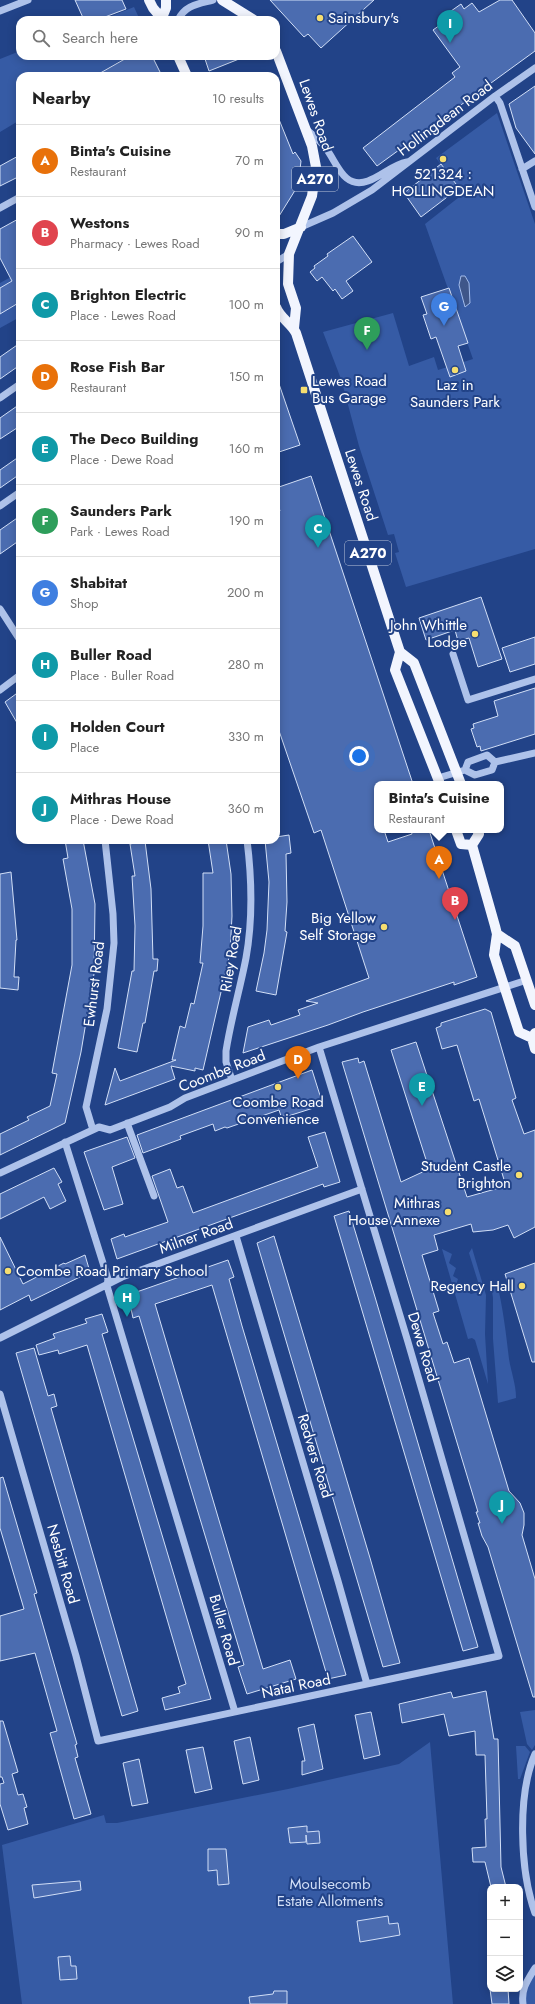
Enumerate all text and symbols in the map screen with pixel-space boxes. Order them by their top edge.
place label: Sainsbury's [328,7,399,29]
pin: I [437,10,463,43]
marker: Sainsbury's [315,13,325,23]
search box [16,16,280,60]
icon: search [30,27,52,49]
text: Search here [62,27,138,49]
street label: Hollingdean Road [393,75,497,161]
street label: Lewes Road [293,76,339,154]
text: Nearby [32,86,90,110]
text: 10 results [212,89,264,108]
text: Binta's Cuisine [70,140,171,162]
text: A [40,151,50,170]
text: 70 m [235,151,264,170]
marker: 521324 : HOLLINGDEAN [438,154,448,164]
text: Restaurant [70,162,126,181]
place label: 521324 : HOLLINGDEAN [392,163,494,202]
road number: A270 [292,167,338,191]
text: Westons [70,212,129,234]
text: B [41,223,49,242]
text: 90 m [235,223,264,242]
text: Pharmacy · Lewes Road [70,234,200,253]
text: Brighton Electric [70,284,186,306]
pin: G [431,293,457,326]
text: C [40,295,50,314]
text: 100 m [229,295,264,314]
text: Place · Lewes Road [70,306,176,325]
pin: F [354,317,380,350]
text: Rose Fish Bar [70,356,165,378]
marker: Laz in Saunders Park [450,365,460,375]
text: D [40,367,50,386]
text: 150 m [229,367,264,386]
place label: Lewes Road Bus Garage [312,370,387,409]
place label: Laz in Saunders Park [410,374,500,413]
text: Restaurant [70,378,126,397]
marker: Lewes Road Bus Garage [299,385,309,395]
text: The Deco Building [70,428,198,450]
text: E [41,439,49,458]
text: 160 m [229,439,264,458]
street label: Lewes Road [339,446,383,524]
text: Place · Dewe Road [70,450,174,469]
text: Saunders Park [70,500,172,522]
text: F [41,511,49,530]
text: 190 m [229,511,264,530]
pin: C [305,515,331,548]
text: Park · Lewes Road [70,522,170,541]
road number: A270 [345,541,391,565]
text: Shabitat [70,572,127,594]
text: G [40,583,50,602]
text: 200 m [227,583,264,602]
text: Shop [70,594,98,613]
place label: John Whittle Lodge [388,614,467,653]
marker: John Whittle Lodge [470,629,480,639]
text: Buller Road [70,644,152,666]
text: H [40,655,50,674]
text: 280 m [228,655,264,674]
text: Place · Buller Road [70,666,174,685]
text: Holden Court [70,716,165,738]
text: I [43,727,47,746]
text: 330 m [228,727,264,746]
text: Place [70,738,99,757]
your location [349,746,369,766]
popup [374,781,504,833]
text: Binta's Cuisine [388,787,490,809]
text: Mithras House [70,788,171,810]
text: J [43,799,47,818]
text: 360 m [228,799,264,818]
text: Restaurant [388,809,445,828]
text: Place · Dewe Road [70,810,174,829]
pin: A [426,846,452,879]
pin: B [442,887,468,920]
place label: Big Yellow Self Storage [299,907,377,946]
marker: Big Yellow Self Storage [379,922,389,932]
street label: Riley Road [214,924,248,994]
street label: Ewhurst Road [78,940,110,1028]
street label: Coombe Road [175,1044,269,1098]
pin: D [285,1046,311,1079]
pin: E [409,1073,435,1106]
marker: Coombe Road Convenience [273,1082,283,1092]
place label: Coombe Road Convenience [232,1091,324,1130]
place label: Student Castle Brighton [421,1155,511,1194]
marker: Student Castle Brighton [514,1170,524,1180]
place label: Mithras House Annexe [348,1192,440,1231]
marker: Mithras House Annexe [443,1207,453,1217]
street label: Milner Road [156,1212,236,1260]
place label: Coombe Road Primary School [16,1260,208,1282]
marker: Coombe Road Primary School [3,1266,13,1276]
place label: Regency Hall [431,1275,514,1297]
marker: Regency Hall [517,1281,527,1291]
pin: H [114,1284,140,1317]
street label: Dewe Road [402,1309,444,1385]
street label: Redvers Road [292,1411,338,1501]
pin: J [489,1491,515,1524]
street label: Nesbitt Road [41,1522,85,1606]
street label: Buller Road [203,1592,245,1668]
street label: Natal Road [259,1668,333,1704]
park label: Moulsecomb Estate Allotments [277,1873,383,1912]
map controls [487,1884,523,1992]
button: + [487,1884,523,1920]
button: − [487,1920,523,1956]
button: layers [487,1956,523,1992]

